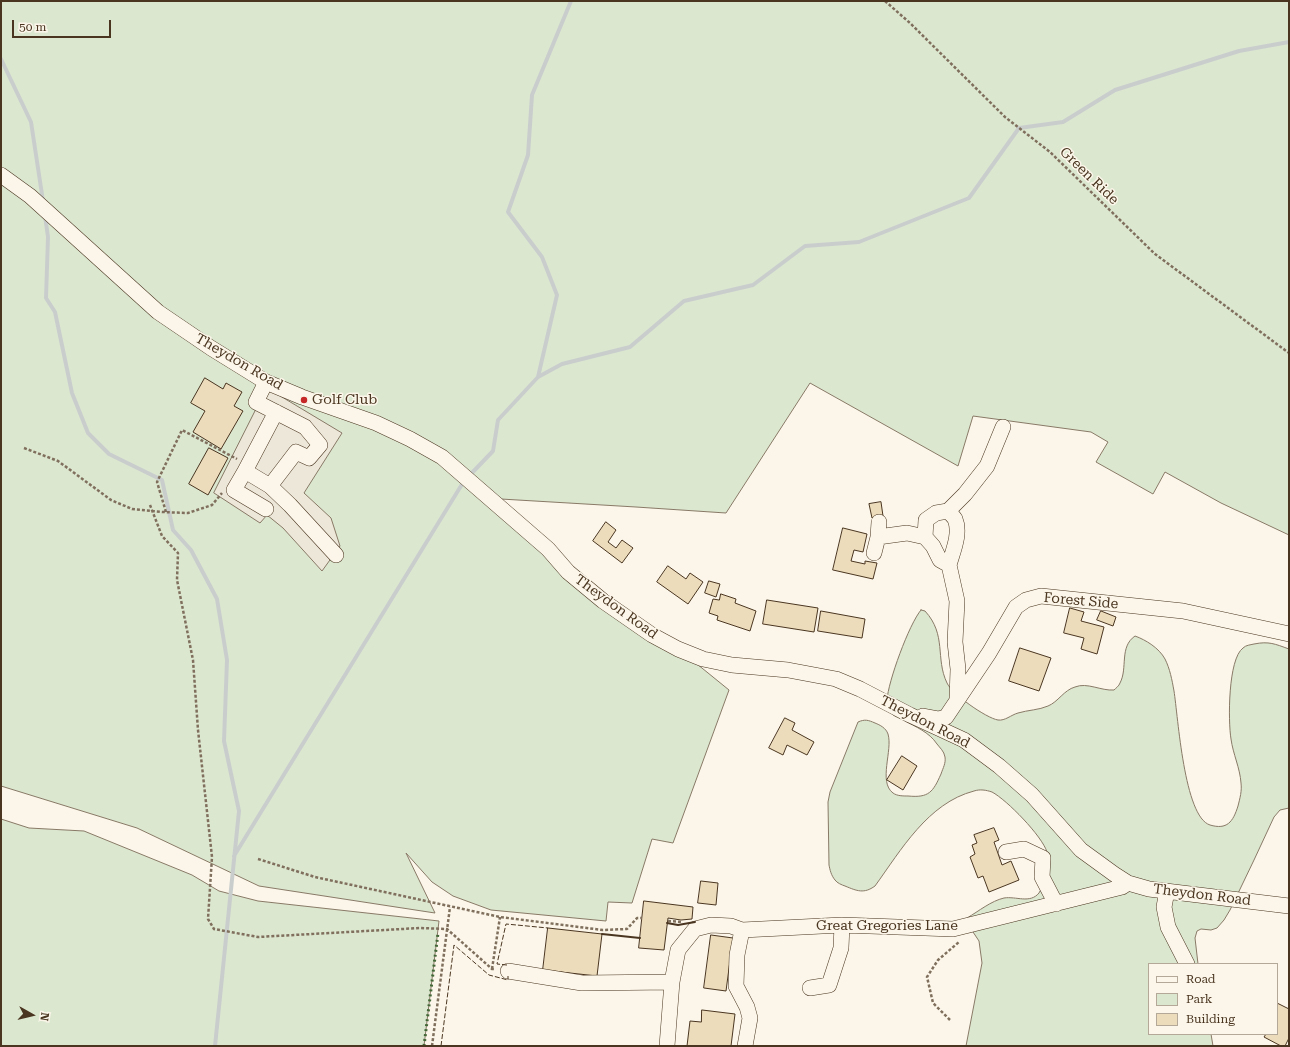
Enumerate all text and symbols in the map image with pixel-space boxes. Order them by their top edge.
scale bar [14,12,113,38]
text: 50 m [19,20,46,34]
street label: Green Ride [1056,144,1122,208]
street label: Theydon Road [192,330,286,394]
place label: Golf Club [312,392,377,408]
marker: Golf Club [299,395,309,405]
street label: Theydon Road [571,571,661,643]
street label: Forest Side [1043,589,1119,613]
street label: Theydon Road [877,692,973,752]
street label: Theydon Road [1152,881,1252,909]
street label: Great Gregories Lane [816,918,958,934]
legend [1148,963,1278,1035]
text: Road [1186,972,1215,986]
text: Park [1186,992,1212,1006]
north arrow [12,995,52,1035]
text: N [37,1012,51,1022]
text: Building [1186,1012,1235,1026]

